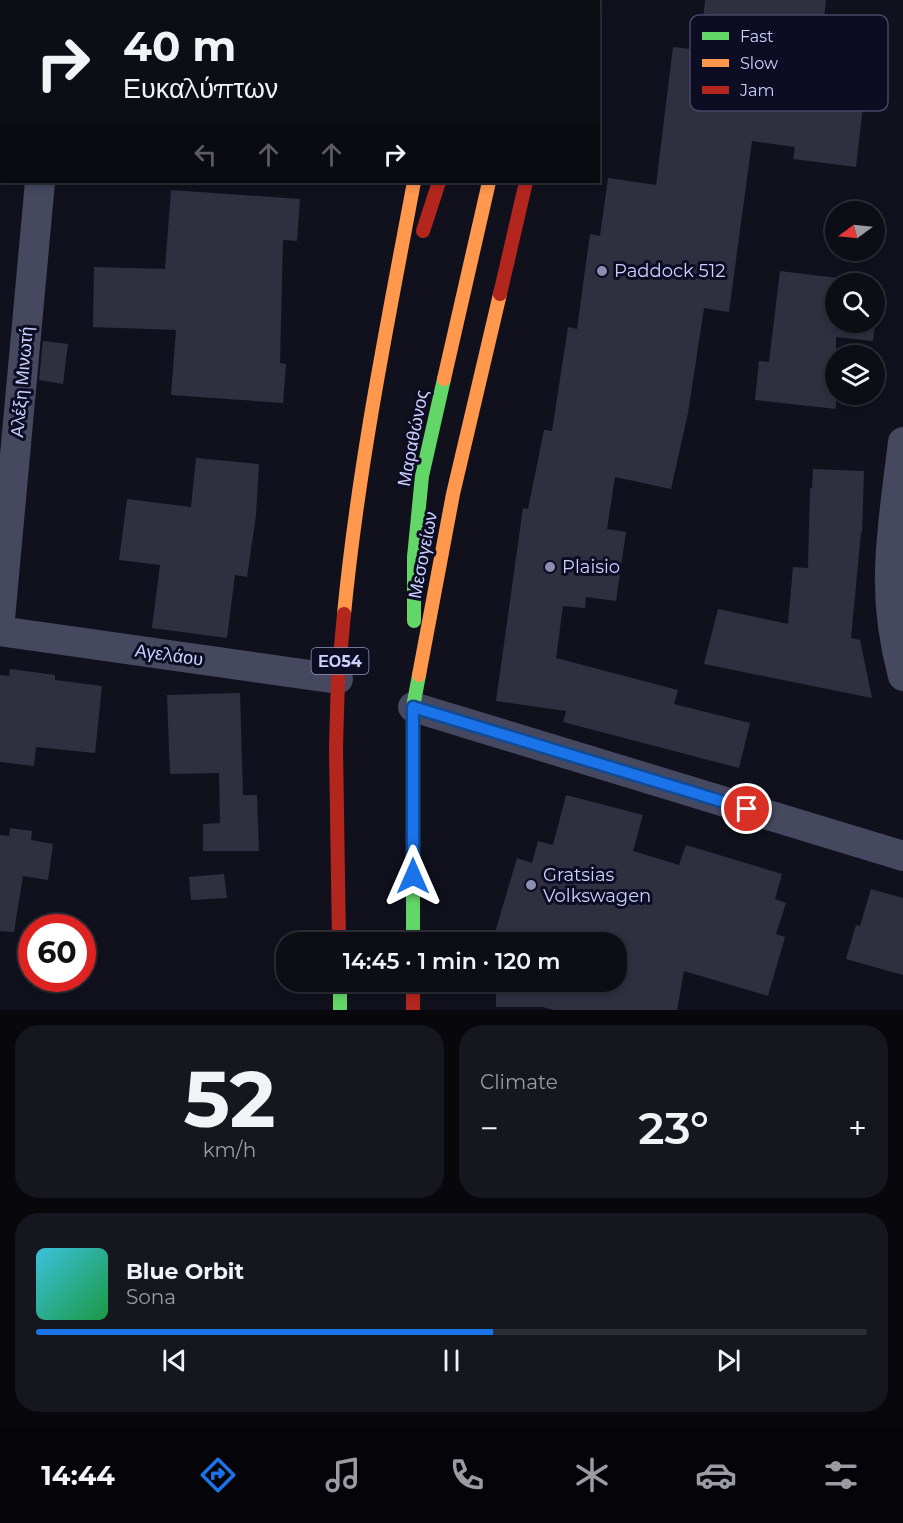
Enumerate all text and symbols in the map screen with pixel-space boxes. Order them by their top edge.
legend [690,15,888,111]
text: 40 m [123,20,236,72]
icon: right [24,24,102,102]
text: Fast [740,27,774,46]
text: Slow [740,54,778,73]
text: Ευκαλύπτων [123,72,278,105]
text: Jam [739,81,774,100]
icon: left [189,138,222,171]
icon: ahead [252,138,285,171]
icon: ahead [315,138,348,171]
icon: right [378,138,411,171]
north arrow [825,201,885,261]
map controls [825,201,885,405]
place label: Paddock 512 [614,260,725,282]
marker: Paddock 512 [595,264,609,278]
button: search [825,273,885,333]
street label: Αλέξη Μινωτή [6,326,38,438]
button: layers [825,345,885,405]
street label: Μαραθώνος [393,388,433,488]
street label: Μεσογείων [404,510,442,600]
place label: Plaisio [562,556,620,578]
marker: Plaisio [543,560,557,574]
street label: Αγελάου [133,639,205,671]
road number: ΕΟ54 [312,648,368,674]
pin [721,783,772,834]
icon: arrive [730,792,763,825]
position arrow [381,844,445,908]
place label: Gratsias Volkswagen [543,864,651,907]
marker: Gratsias Volkswagen [524,878,538,892]
speed limit sign: 60 [18,914,96,992]
text: 14:45 · 1 min · 120 m [343,948,560,975]
text: 52 [183,1051,276,1147]
text: Climate [480,1070,558,1094]
text: 23° [638,1100,709,1155]
text: − [480,1108,499,1148]
text: + [848,1108,867,1148]
text: km/h [203,1138,256,1162]
text: Blue Orbit [126,1258,244,1285]
text: Sona [126,1285,176,1309]
icon: previous [158,1344,191,1377]
icon: pause [435,1344,468,1377]
icon: next [712,1344,745,1377]
icon: directions [197,1454,239,1496]
icon: music [322,1454,364,1496]
icon: phone [446,1454,488,1496]
icon: climate [571,1454,613,1496]
icon: car [695,1454,737,1496]
icon: filters [820,1454,862,1496]
text: 14:44 [41,1459,115,1492]

